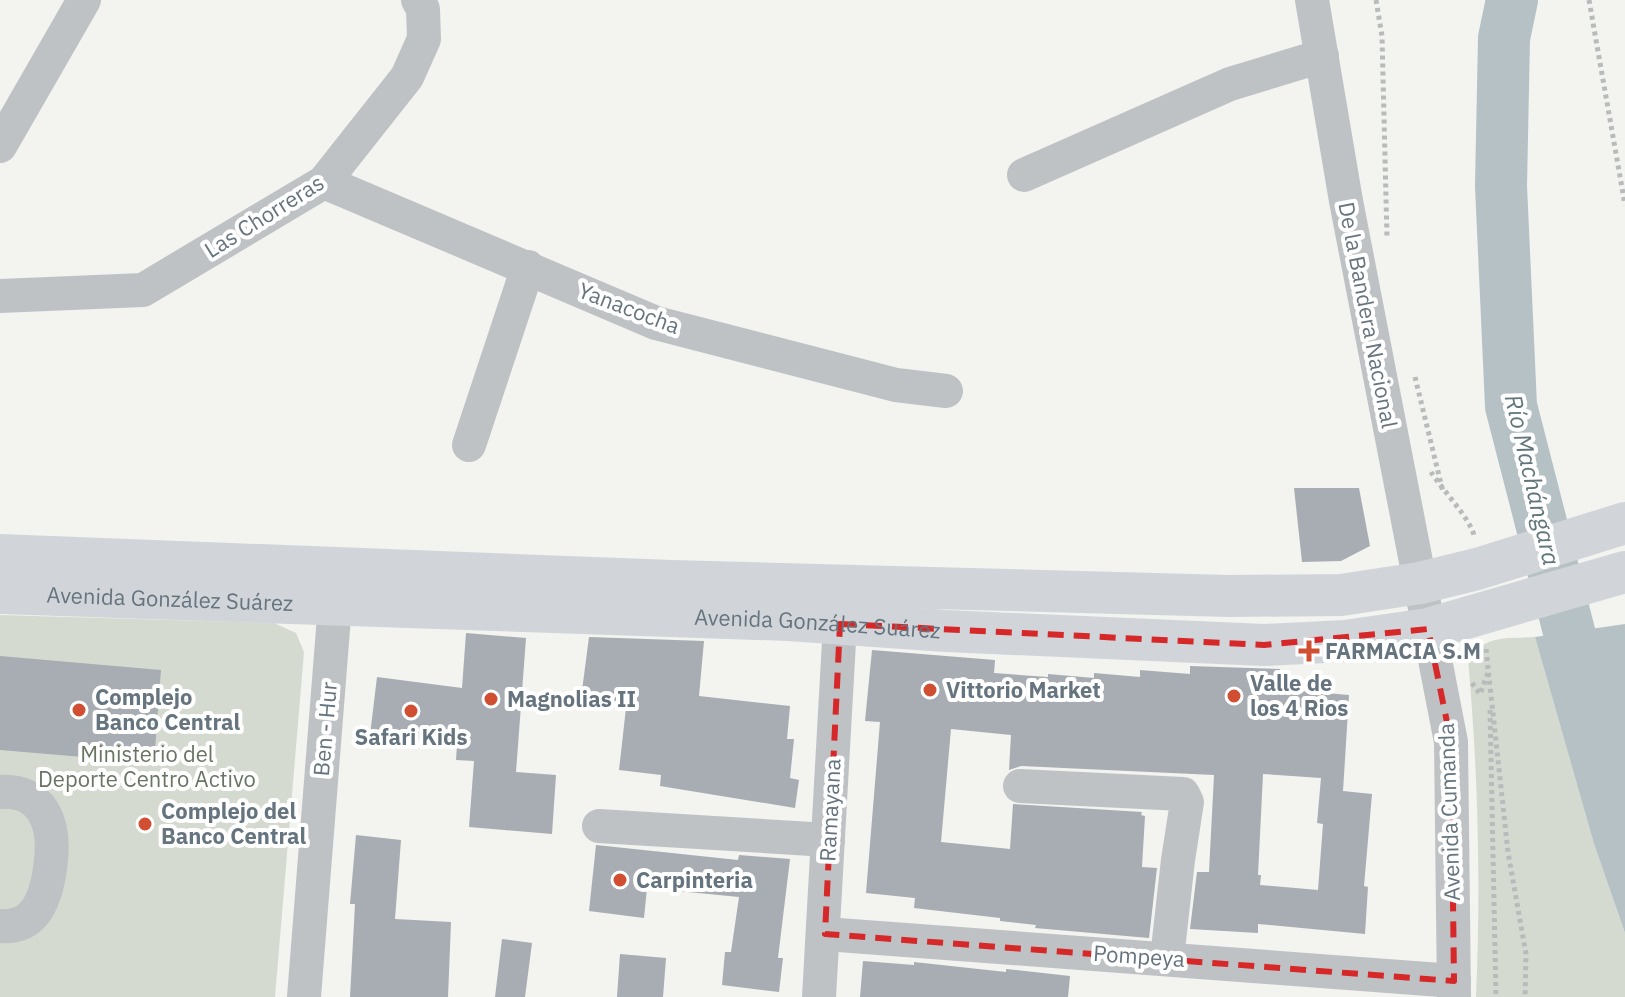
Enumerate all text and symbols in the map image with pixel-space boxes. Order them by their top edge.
street label: Las Chorreras [199,167,329,264]
street label: De la Bandera Nacional [1332,199,1405,430]
street label: Yanacocha [574,275,684,340]
water label: Río Machángara [1498,391,1568,568]
street label: Avenida González Suárez [46,580,294,617]
street label: Avenida González Suárez [694,602,942,645]
place label: FARMACIA S.M [1325,636,1481,665]
marker: FARMACIA S.M [1300,642,1318,660]
place label: Valle de los 4 Rios [1250,668,1348,722]
place label: Vittorio Market [946,675,1101,704]
street label: Ben - Hur [306,681,343,777]
marker: Vittorio Market [921,681,939,699]
place label: Complejo Banco Central [95,682,240,736]
place label: Magnolias II [507,684,636,713]
marker: Valle de los 4 Rios [1225,687,1243,705]
marker: Magnolias II [482,690,500,708]
marker: Complejo Banco Central [70,701,88,719]
marker: Safari Kids [402,702,420,720]
place label: Safari Kids [354,722,468,751]
street label: Avenida Cumanda [1431,722,1466,902]
park label: Ministerio del Deporte Centro Activo [38,739,256,793]
street label: Ramayana [812,757,847,862]
place label: Complejo del Banco Central [161,796,306,850]
marker: Complejo del Banco Central [136,815,154,833]
place label: Carpinteria [636,865,753,894]
marker: Carpinteria [611,871,629,889]
street label: Pompeya [1092,938,1186,973]

